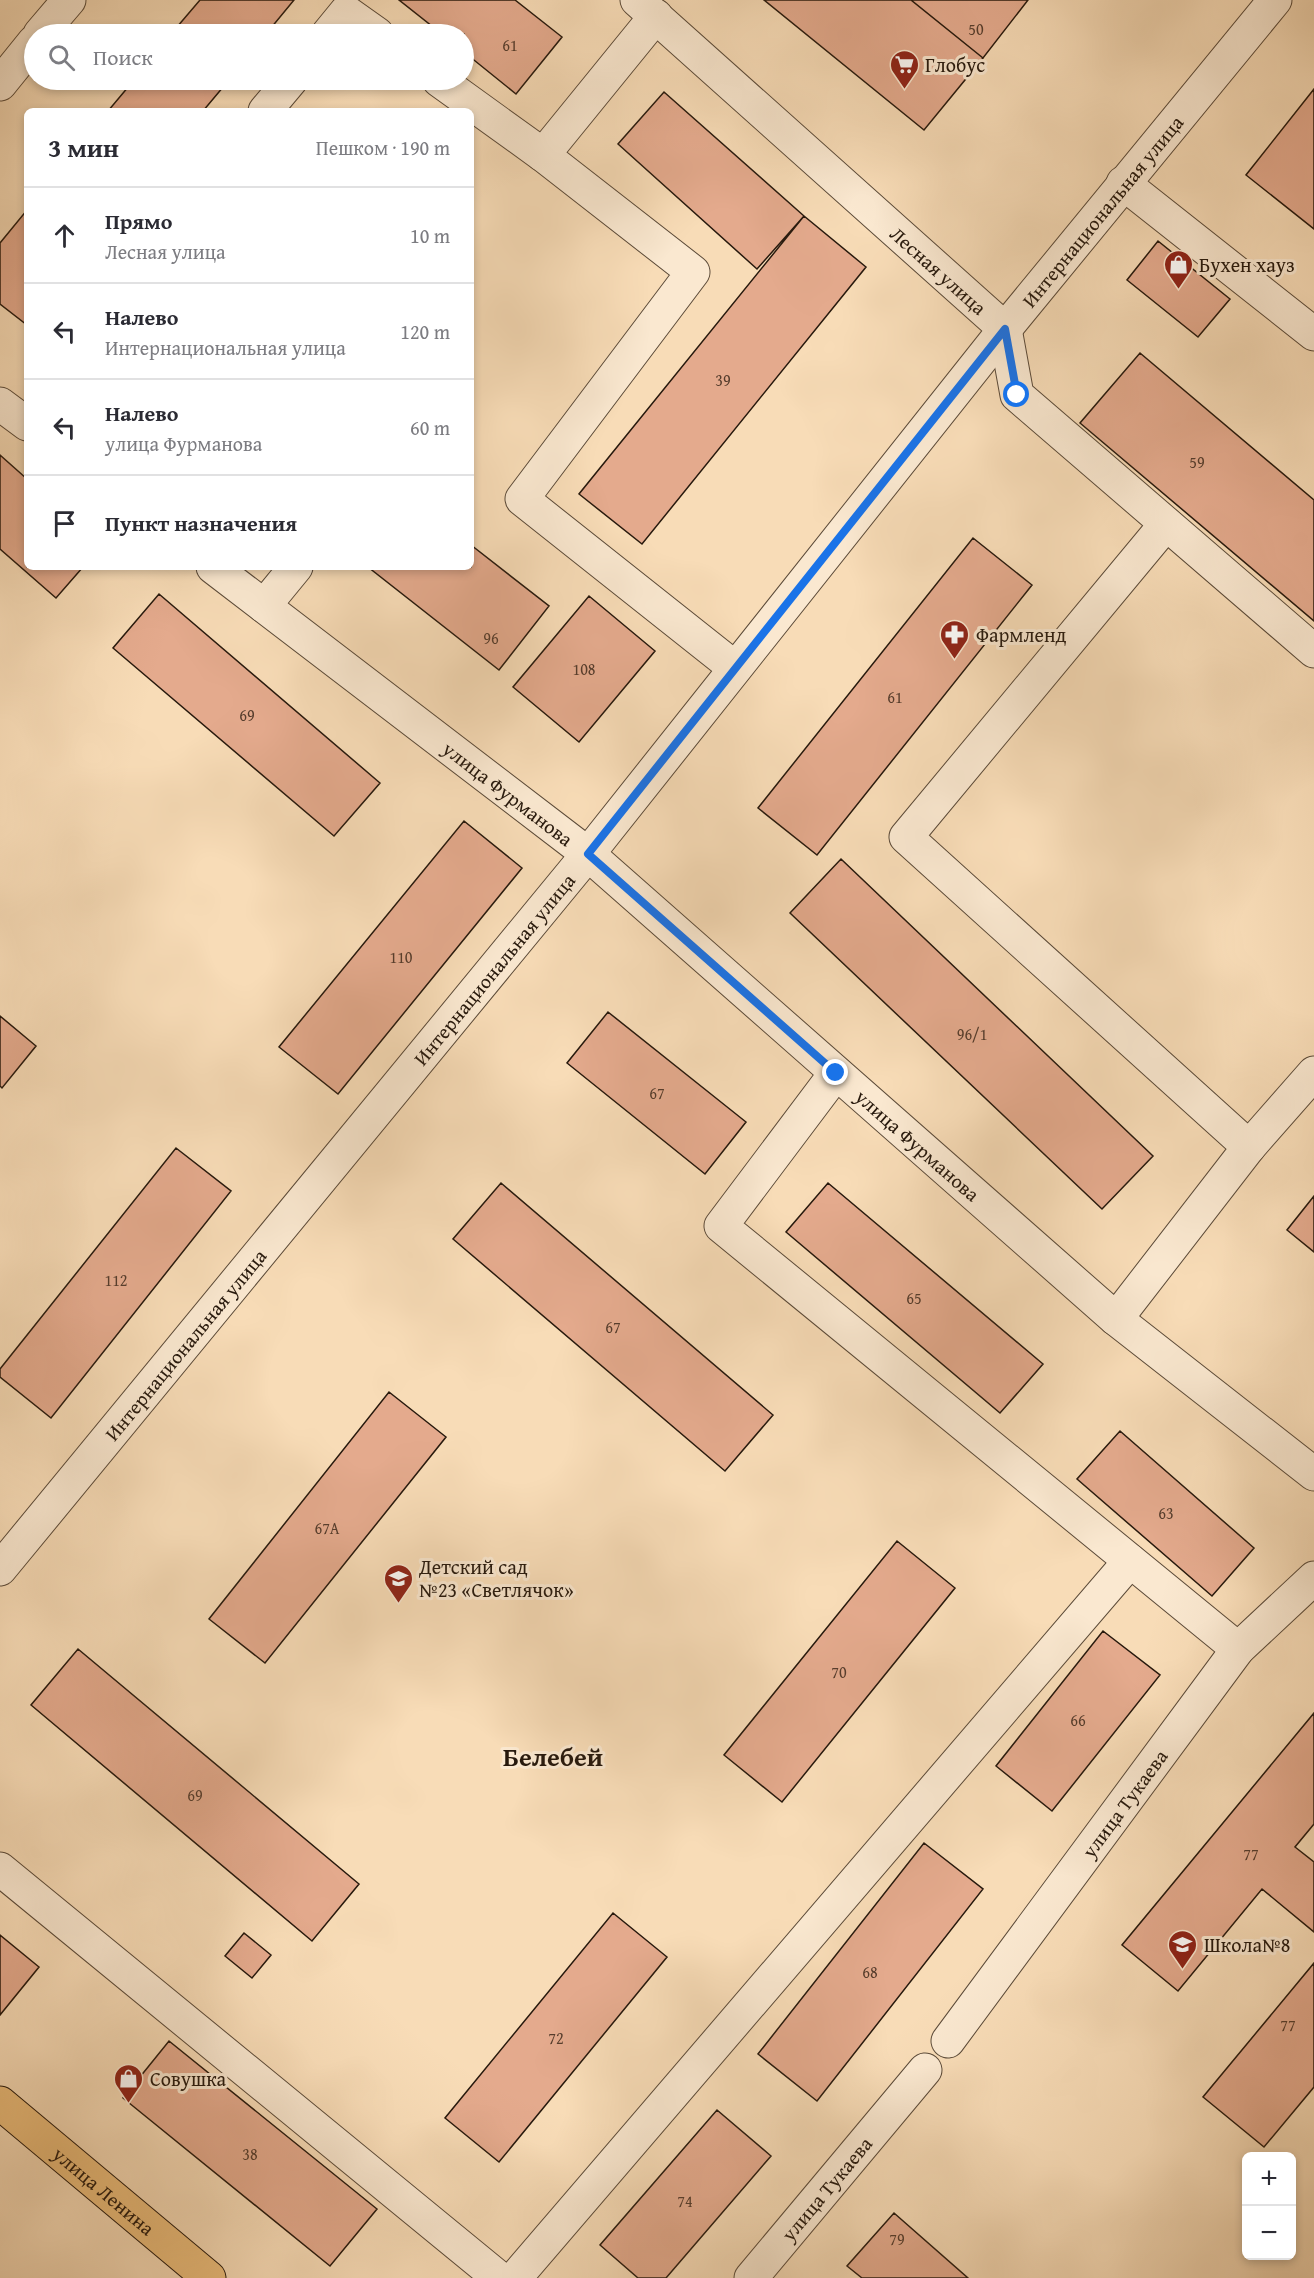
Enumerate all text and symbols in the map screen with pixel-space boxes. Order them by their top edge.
house number: 50 [968,17,984,41]
search box [24,24,474,90]
house number: 61 [502,33,518,57]
icon: search [45,41,78,74]
text: Поиск [93,41,153,73]
supermarket icon: Глобус [888,48,920,90]
place label: Глобус [925,50,985,79]
street label: Интернациональная улица [1014,108,1190,313]
text: 3 мин [48,128,119,167]
text: Пешком · 190 m [316,133,450,162]
text: Прямо [105,205,172,237]
icon: ahead [48,219,81,252]
street label: Лесная улица [884,219,994,321]
text: 10 m [410,221,450,250]
text: Лесная улица [105,237,226,266]
shop icon: Бухен хауз [1162,248,1194,290]
place label: Бухен хауз [1199,250,1295,279]
text: Налево [105,301,178,333]
icon: left [48,315,81,348]
text: 120 m [400,317,450,346]
text: Интернациональная улица [105,333,346,362]
house number: 39 [715,368,731,392]
route start [1003,381,1029,407]
text: Налево [105,397,178,429]
icon: left [48,411,81,444]
text: 60 m [410,413,450,442]
text: улица Фурманова [105,429,262,458]
house number: 59 [1189,450,1205,474]
icon: arrive [48,507,81,540]
text: Пункт назначения [105,507,297,539]
pharmacy icon: Фармленд [939,618,971,660]
place label: Фармленд [976,620,1067,649]
house number: 96 [483,626,499,650]
house number: 108 [572,657,596,681]
house number: 61 [887,685,903,709]
house number: 69 [239,703,255,727]
street label: улица Фурманова [436,733,580,853]
street label: Интернациональная улица [406,866,582,1071]
house number: 110 [389,945,413,969]
house number: 96/1 [957,1022,987,1046]
route end [822,1059,848,1085]
house number: 67 [649,1081,665,1105]
street label: улица Фурманова [849,1081,987,1208]
street label: Интернациональная улица [97,1242,273,1446]
house number: 112 [104,1268,128,1292]
house number: 65 [906,1286,922,1310]
house number: 67 [605,1315,621,1339]
house number: 63 [1158,1501,1174,1525]
house number: 67А [314,1516,340,1540]
place label: Детский сад №23 «Светлячок» [418,1552,574,1604]
school or university icon: Детский сад №23 «Светлячок» [382,1562,414,1604]
house number: 70 [831,1660,847,1684]
house number: 66 [1070,1708,1086,1732]
district label: Белебей [503,1737,603,1776]
street label: улица Тукаева [1074,1742,1174,1864]
house number: 69 [187,1783,203,1807]
house number: 77 [1243,1842,1259,1866]
school or university icon: Школа№8 [1167,1928,1199,1970]
place label: Школа№8 [1204,1930,1290,1959]
house number: 68 [862,1960,878,1984]
house number: 77 [1280,2013,1296,2037]
house number: 72 [548,2026,564,2050]
shop icon: Совушка [113,2062,145,2104]
place label: Совушка [150,2064,227,2093]
street label: улица Тукаева [773,2129,879,2248]
street label: улица Ленина [46,2138,162,2242]
house number: 38 [242,2142,258,2166]
map controls [1242,2152,1296,2260]
button: + [1242,2152,1296,2206]
house number: 74 [677,2189,693,2213]
button: − [1242,2206,1296,2260]
house number: 79 [889,2227,905,2251]

